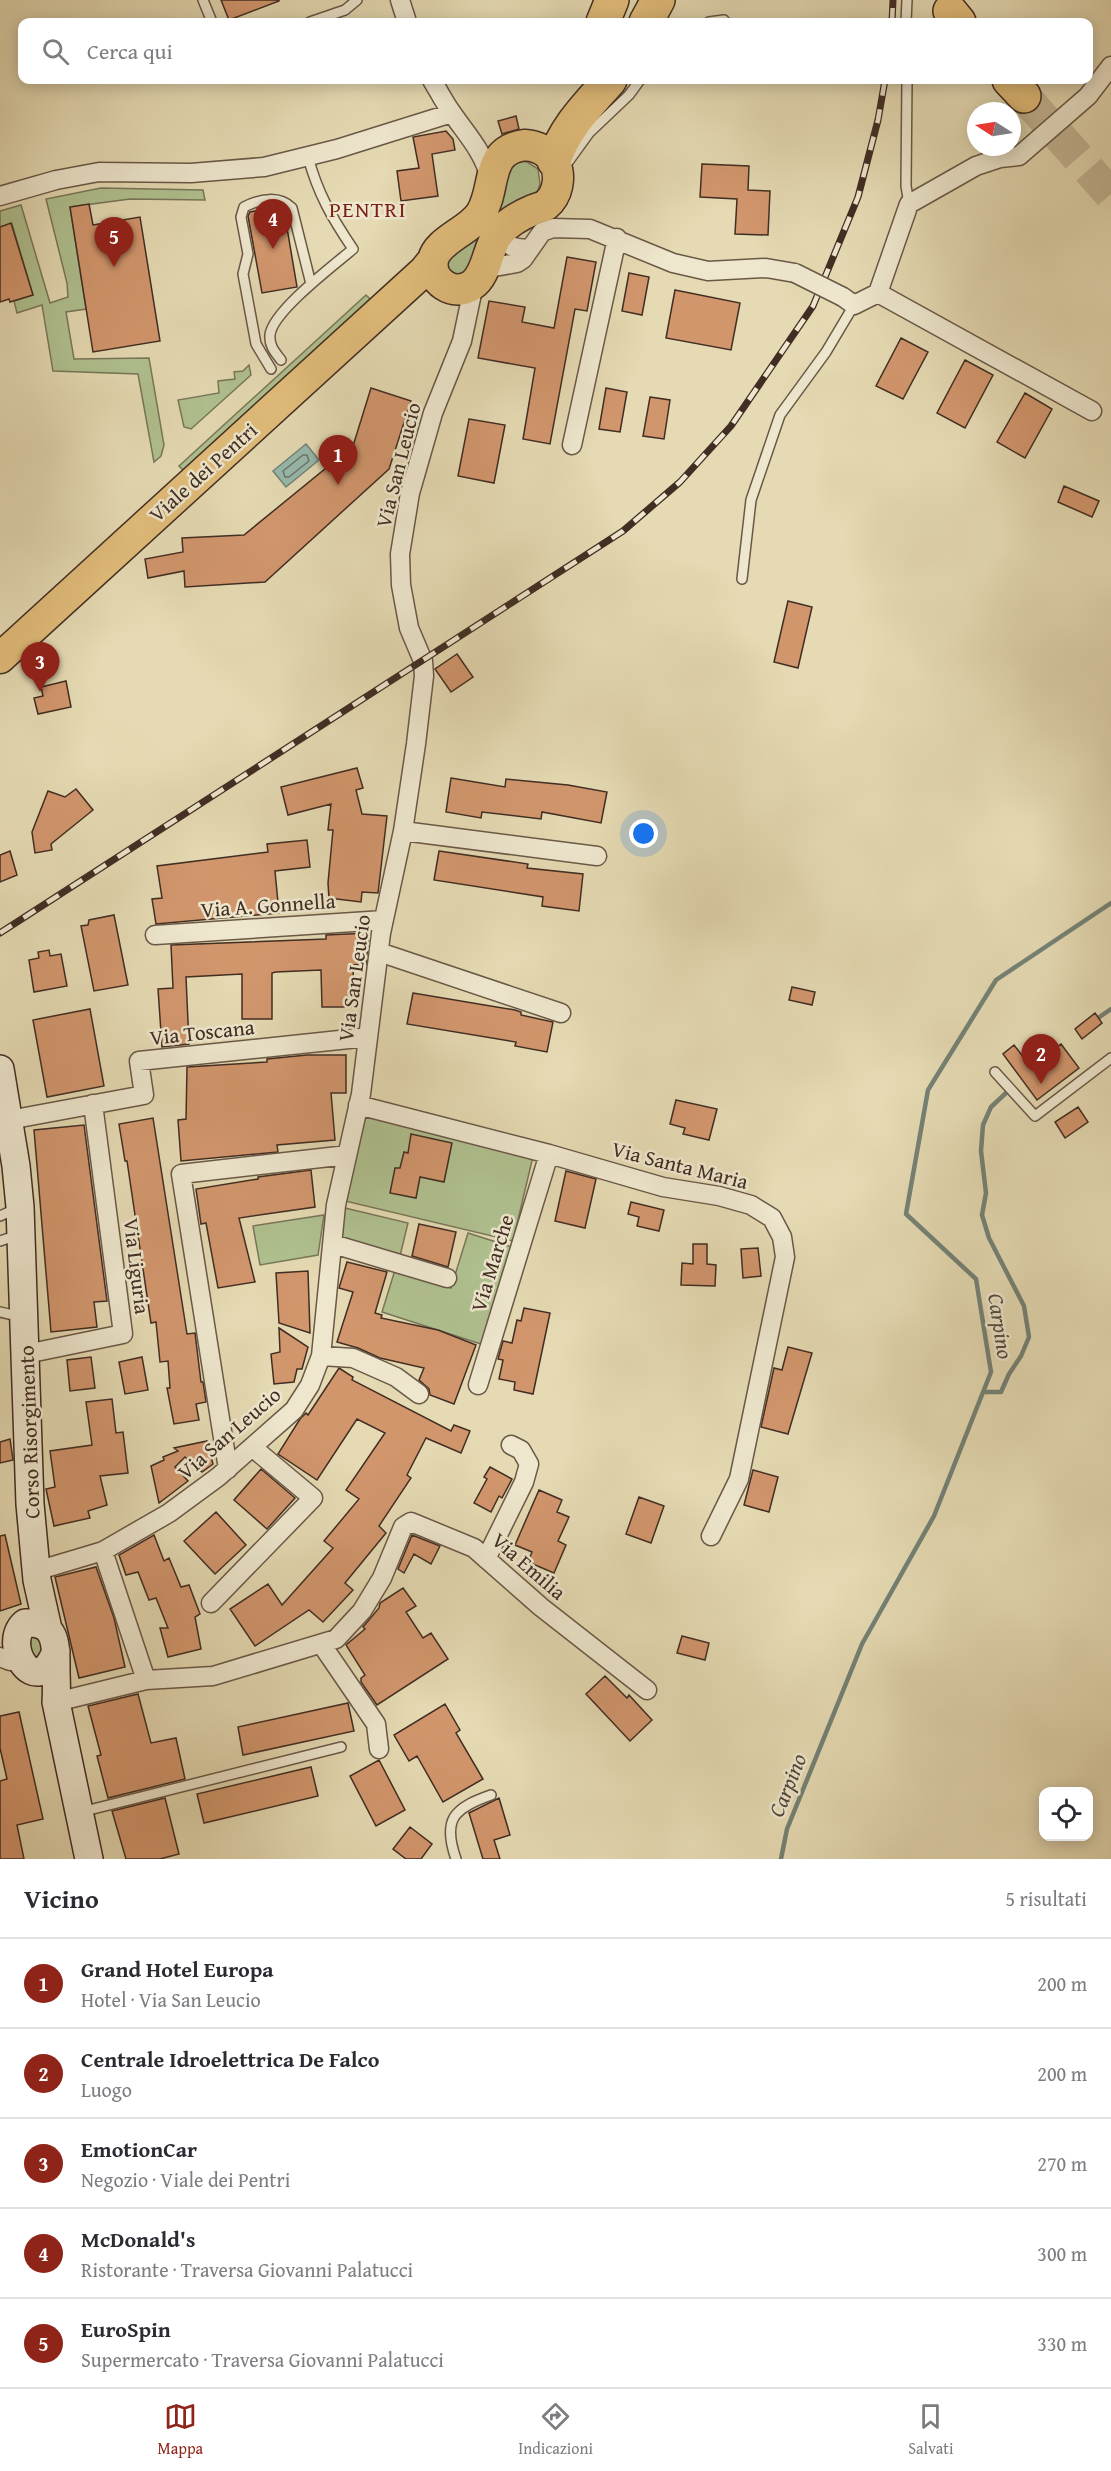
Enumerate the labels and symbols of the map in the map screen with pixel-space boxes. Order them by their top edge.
north arrow [967,102,1021,156]
district label: PENTRI [329,193,407,225]
pin: 4 [254,200,292,249]
pin: 5 [94,218,134,267]
street label: Via San Leucio [367,399,429,531]
street label: Viale dei Pentri [142,415,264,529]
pin: 1 [318,436,358,485]
pin: 3 [20,642,60,692]
your location [629,819,658,848]
street label: Via A. Gonnella [200,885,336,925]
street label: Via San Leucio [330,912,378,1044]
street label: Via Toscana [148,1011,256,1053]
pin: 2 [1022,1034,1060,1084]
street label: Via Santa Maria [608,1133,752,1197]
street label: Via Marche [463,1210,522,1316]
street label: Via Liguria [116,1216,158,1316]
water label: Carpino [980,1291,1022,1361]
street label: Corso Risorgimento [10,1345,48,1519]
street label: Via San Leucio [170,1379,288,1487]
street label: Via Emilia [485,1525,573,1607]
water label: Carpino [760,1748,814,1822]

